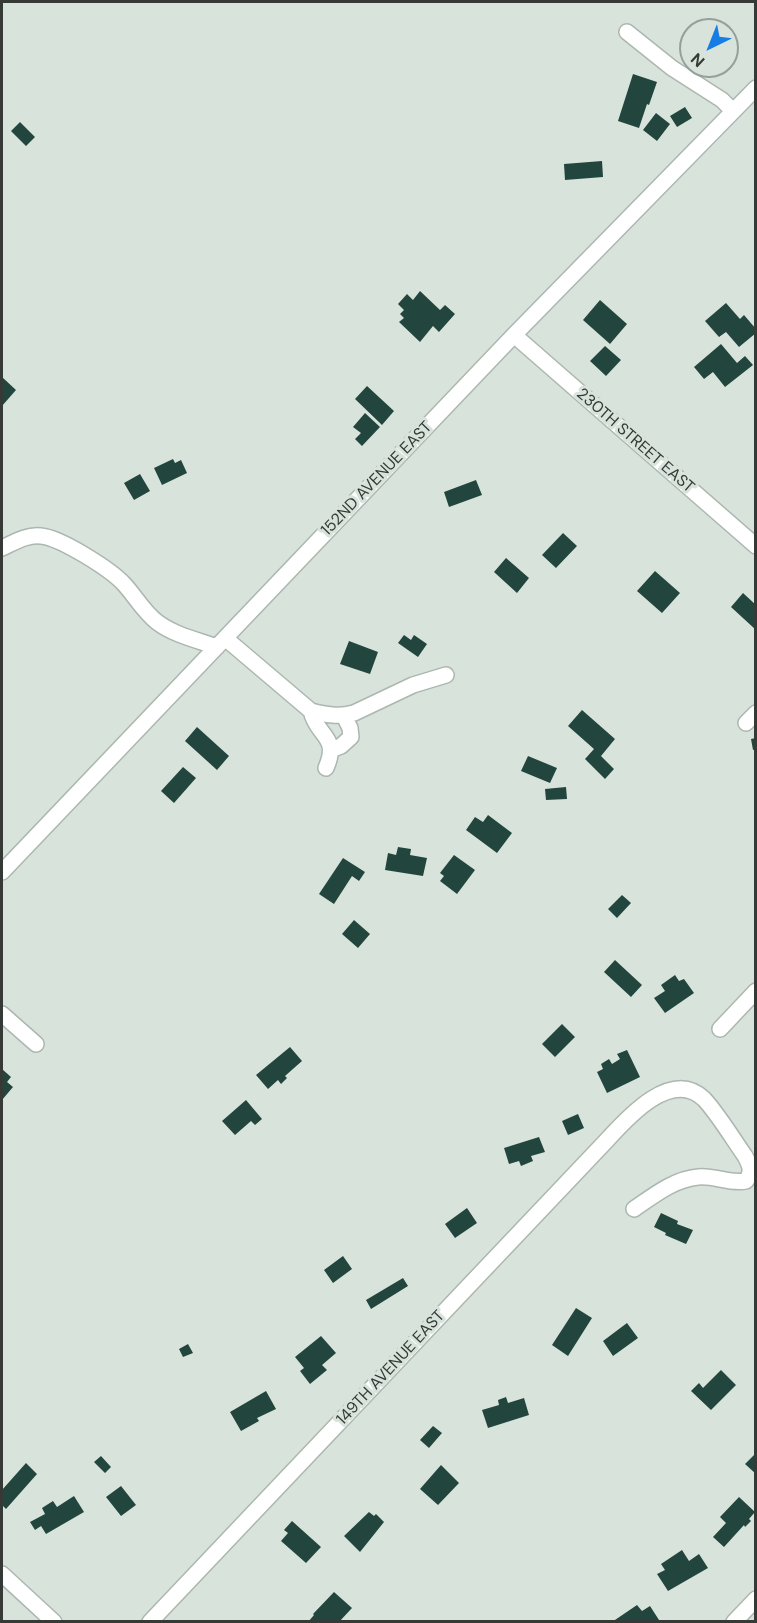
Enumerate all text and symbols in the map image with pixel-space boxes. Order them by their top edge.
north arrow [679,18,739,78]
text: N [686,48,709,72]
street label: 230TH STREET EAST [572,385,698,497]
street label: 152ND AVENUE EAST [318,418,436,540]
street label: 149TH AVENUE EAST [333,1307,449,1429]

